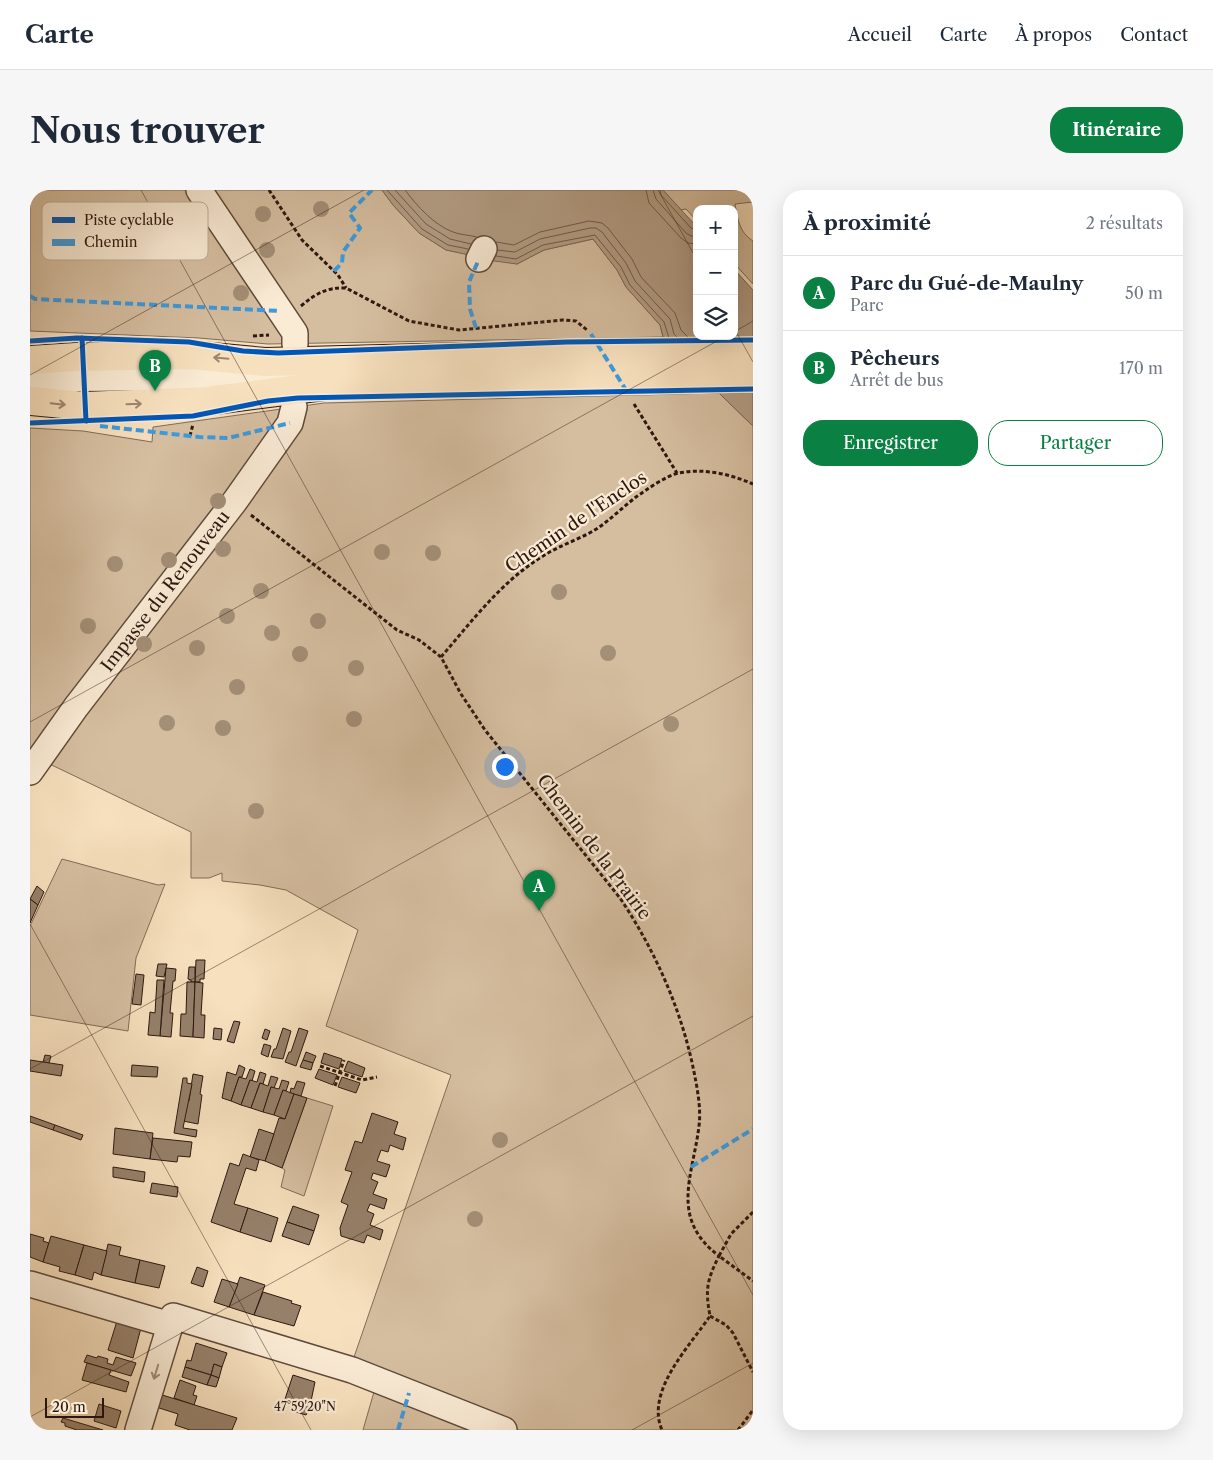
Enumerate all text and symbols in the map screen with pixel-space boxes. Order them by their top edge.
text: Carte [25,20,94,49]
text: Accueil [848,24,912,46]
text: Carte [940,24,987,46]
text: À propos [1015,24,1092,46]
text: Contact [1120,24,1188,46]
button: Itinéraire [1050,107,1183,153]
text: Nous trouver [30,109,265,152]
legend [42,202,208,260]
map controls [693,205,738,340]
button: + [693,205,738,250]
text: À proximité [803,210,931,235]
text: Piste cyclable [84,211,174,229]
text: 2 résultats [1086,213,1163,233]
text: Chemin [84,233,138,251]
button: − [693,250,738,295]
text: Parc du Gué-de-Maulny [850,272,1083,295]
text: A [813,283,825,303]
text: 50 m [1125,283,1163,303]
button: layers [693,295,738,340]
text: Parc [850,295,884,315]
text: Pêcheurs [850,347,939,370]
pin: B [139,350,171,391]
one-way arrow [214,353,230,363]
text: B [813,358,825,378]
text: 170 m [1119,358,1163,378]
text: Arrêt de bus [850,370,943,390]
one-way arrow [49,399,65,409]
one-way arrow [126,400,142,409]
button: Enregistrer [803,420,978,466]
button: Partager [988,420,1163,466]
street label: Chemin de l'Enclos [501,466,651,578]
street label: Impasse du Renouveau [96,506,235,676]
your location [492,754,518,780]
street label: Chemin de la Prairie [532,770,656,924]
pin: A [523,870,555,911]
one-way arrow [150,1364,160,1380]
scale bar [45,1395,104,1418]
text: 20 m [52,1398,86,1416]
text: 47°59'20"N [274,1399,336,1414]

